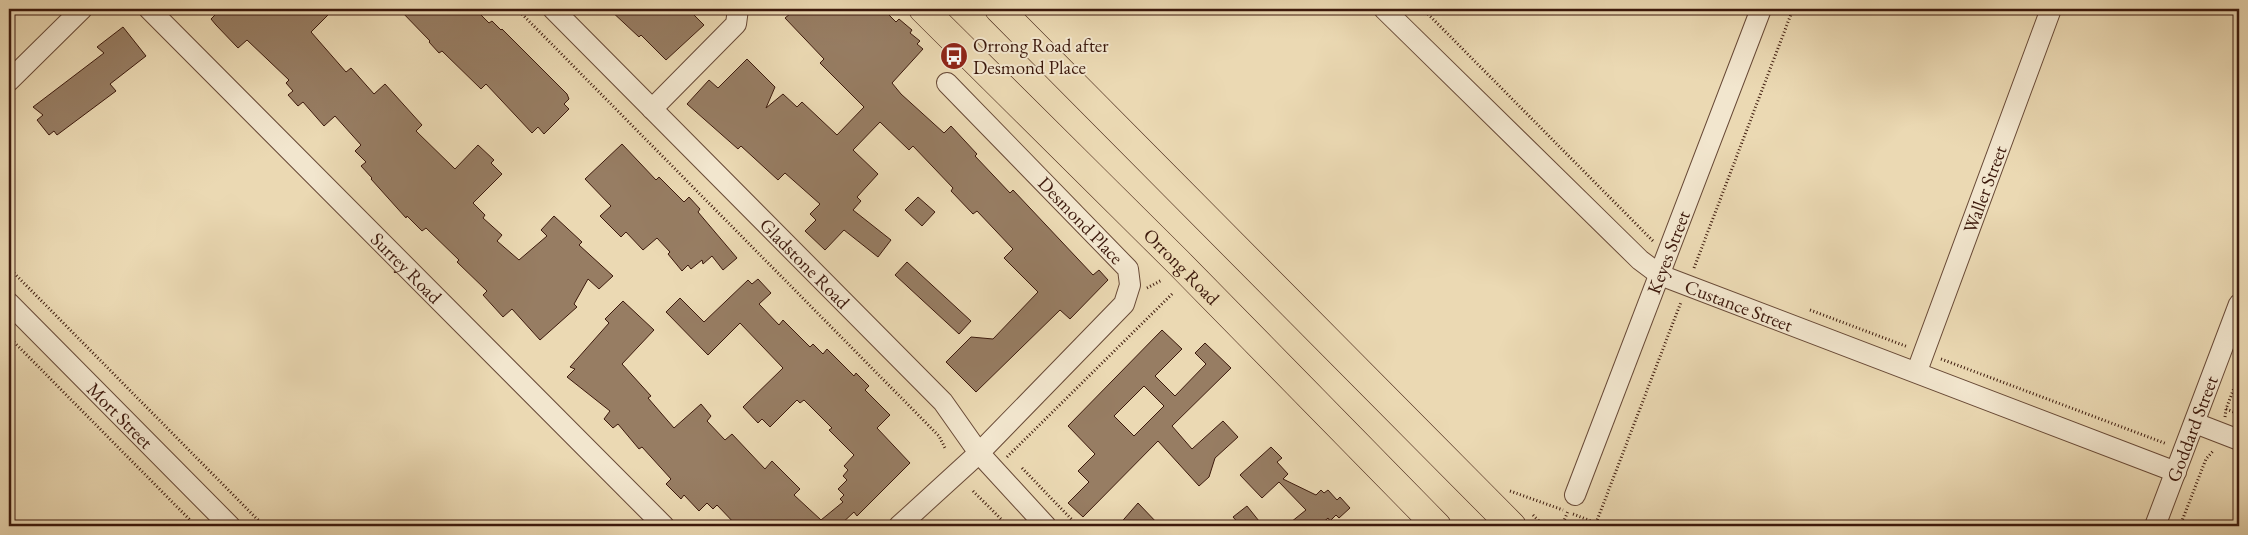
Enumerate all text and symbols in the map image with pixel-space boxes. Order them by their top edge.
place label: Orrong Road after Desmond Place [973,33,1109,80]
bus stop icon: Orrong Road after Desmond Place [939,41,969,71]
street label: Waller Street [1957,142,2012,237]
street label: Desmond Place [1032,171,1129,270]
street label: Keyes Street [1641,207,1696,298]
street label: Gladstone Road [754,213,856,315]
street label: Orrong Road [1138,223,1225,311]
street label: Surrey Road [365,227,447,309]
street label: Custance Street [1681,274,1796,338]
street label: Goddard Street [2161,372,2224,486]
street label: Mort Street [81,377,158,454]

